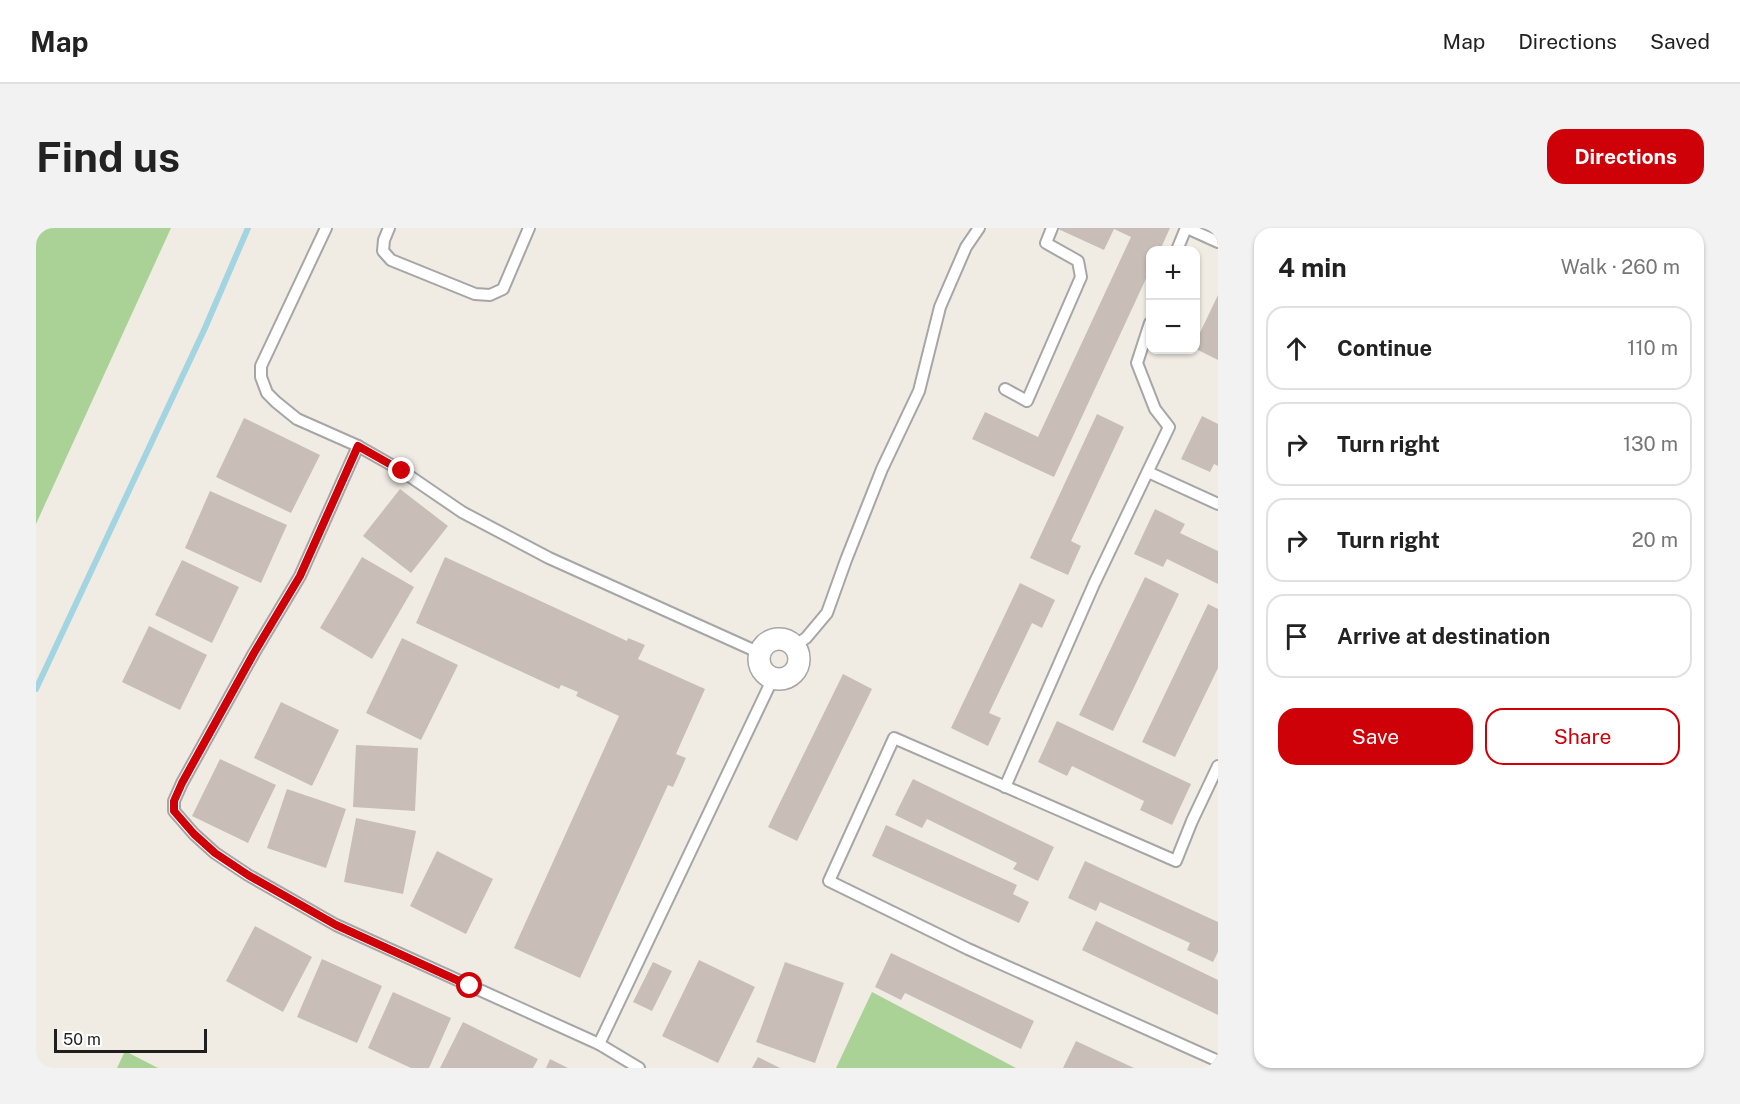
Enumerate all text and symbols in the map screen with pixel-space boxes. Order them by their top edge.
text: Map [30,25,89,58]
text: Map [1443,29,1485,54]
text: Directions [1518,29,1617,54]
text: Saved [1650,29,1710,54]
button: Directions [1547,129,1704,184]
text: Find us [36,132,180,181]
map controls [1146,246,1200,354]
button: + [1146,246,1200,300]
text: 4 min [1278,252,1347,283]
text: Walk · 260 m [1561,255,1680,279]
button: − [1146,300,1200,354]
icon: ahead [1280,332,1313,365]
text: Continue [1337,335,1432,361]
text: 110 m [1627,336,1678,360]
icon: right [1280,428,1313,461]
text: Turn right [1337,431,1440,457]
text: 130 m [1623,432,1678,456]
route end [388,457,414,483]
icon: right [1280,524,1313,557]
text: Turn right [1337,527,1440,553]
text: 20 m [1632,528,1678,552]
icon: arrive [1280,620,1313,653]
text: Arrive at destination [1337,623,1550,649]
button: Save [1278,708,1473,765]
button: Share [1485,708,1680,765]
route start [456,972,482,998]
scale bar [54,1026,207,1054]
text: 50 m [63,1030,101,1049]

